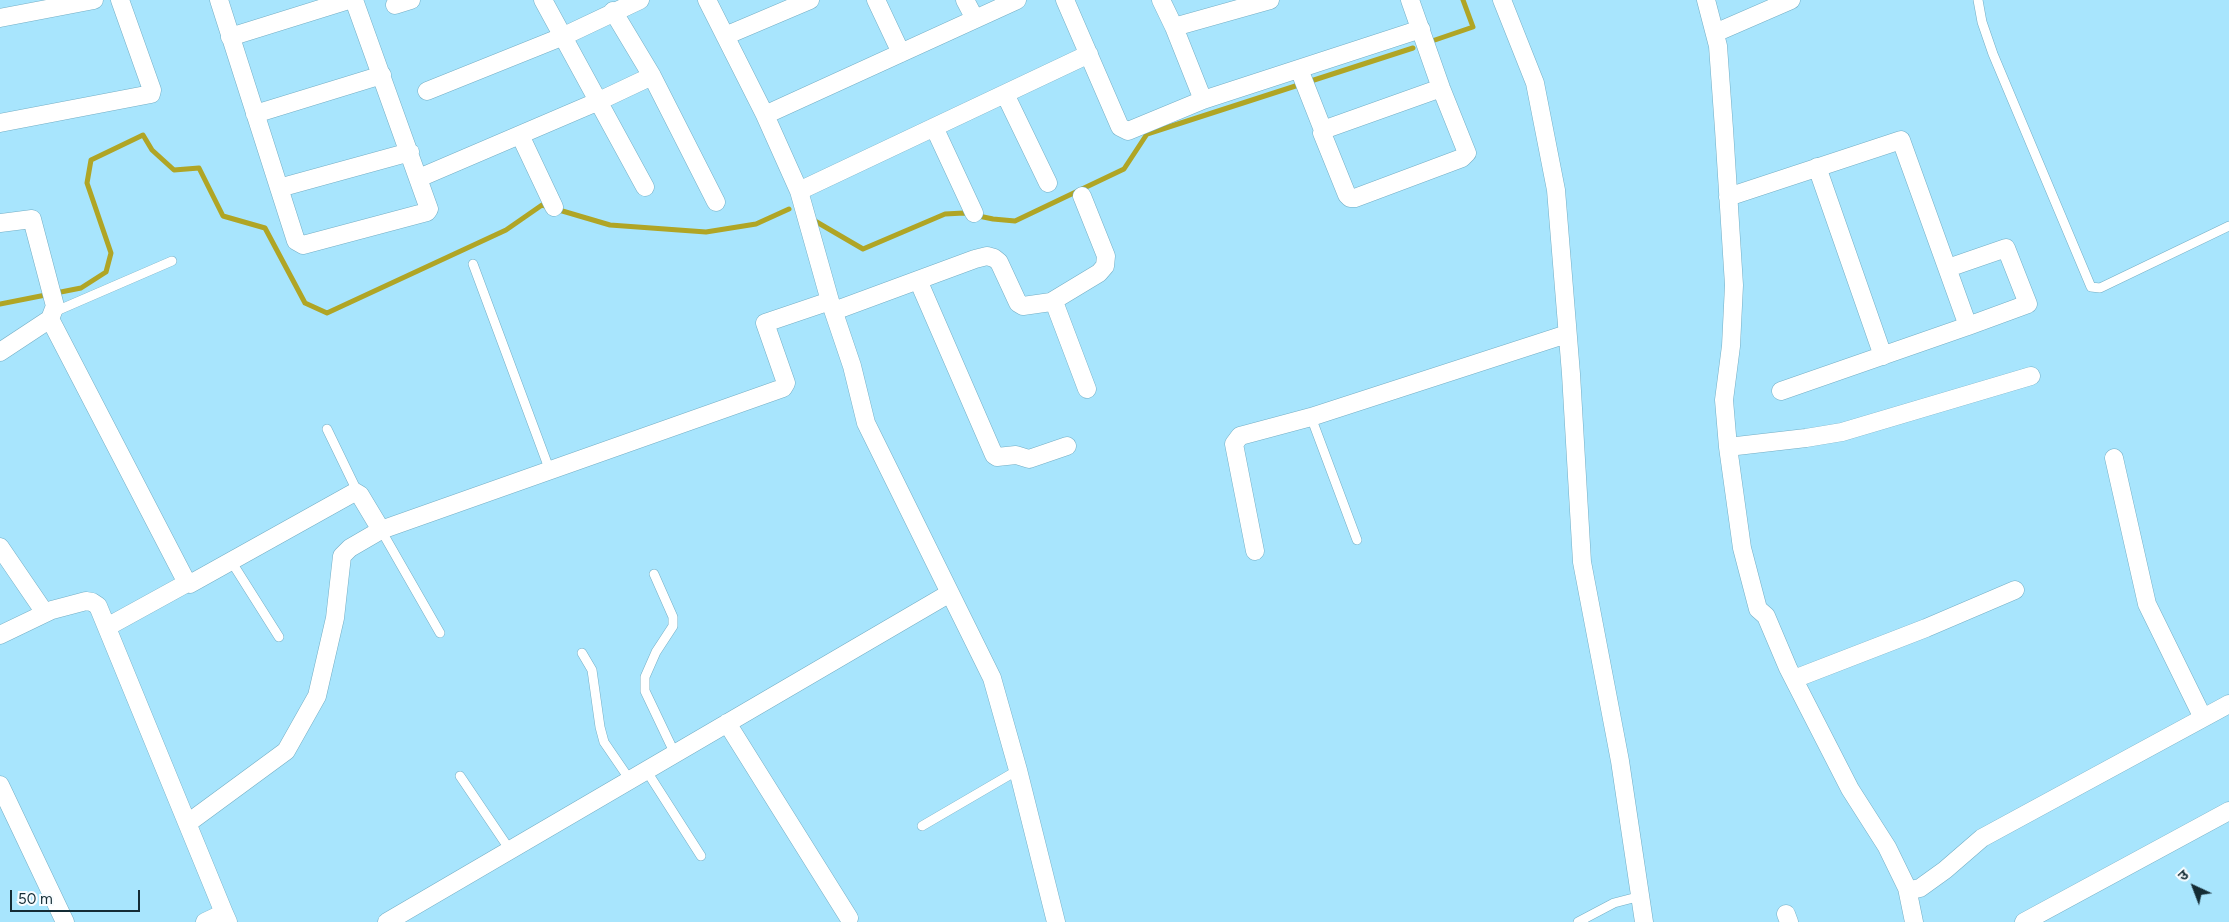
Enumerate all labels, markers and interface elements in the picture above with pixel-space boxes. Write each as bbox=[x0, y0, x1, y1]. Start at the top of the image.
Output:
north arrow bbox=[2169, 862, 2219, 912]
text: उ bbox=[2175, 867, 2192, 885]
scale bar bbox=[12, 880, 142, 912]
text: 50 m bbox=[18, 890, 53, 908]

